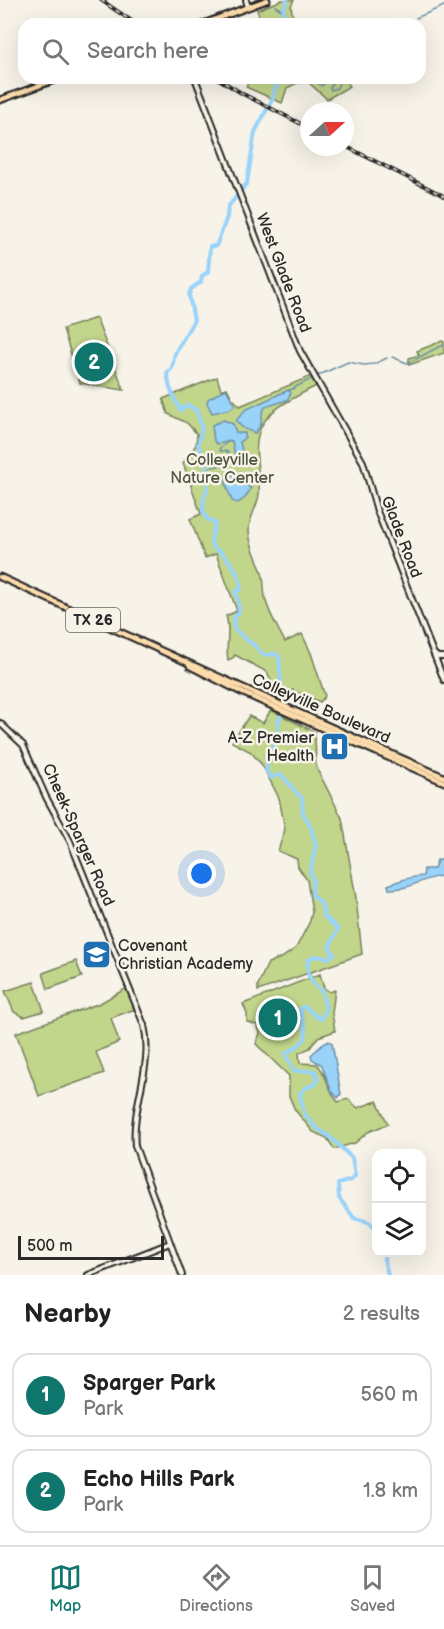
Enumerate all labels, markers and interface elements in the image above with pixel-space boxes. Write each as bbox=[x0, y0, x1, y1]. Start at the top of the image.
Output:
search box bbox=[18, 18, 426, 84]
icon: search bbox=[39, 35, 72, 68]
text: Search here bbox=[87, 38, 209, 65]
north arrow bbox=[300, 102, 354, 156]
street label: West Glade Road bbox=[251, 211, 315, 335]
pin: 2 bbox=[74, 340, 113, 385]
park label: Colleyville Nature Center bbox=[170, 451, 274, 488]
street label: Glade Road bbox=[377, 493, 425, 581]
road number: TX 26 bbox=[66, 608, 120, 632]
street label: Colleyville Boulevard bbox=[249, 670, 393, 748]
place label: A-Z Premier Health bbox=[228, 729, 314, 766]
hospital icon: A-Z Premier Health bbox=[319, 731, 351, 763]
street label: Cheek-Sparger Road bbox=[38, 761, 118, 909]
your location bbox=[187, 859, 216, 888]
place label: Covenant Christian Academy bbox=[118, 937, 254, 974]
school or university icon: Covenant Christian Academy bbox=[81, 939, 113, 971]
pin: 1 bbox=[258, 996, 298, 1040]
map controls bbox=[372, 1149, 426, 1257]
button: locate bbox=[372, 1149, 426, 1203]
button: layers bbox=[372, 1203, 426, 1257]
scale bar bbox=[18, 1233, 164, 1260]
text: 500 m bbox=[27, 1237, 73, 1256]
text: Nearby bbox=[24, 1299, 111, 1330]
text: 2 results bbox=[343, 1302, 420, 1326]
text: Sparger Park bbox=[83, 1370, 215, 1397]
text: 1 bbox=[41, 1383, 50, 1407]
text: 560 m bbox=[361, 1383, 418, 1407]
text: Park bbox=[83, 1397, 123, 1421]
text: Echo Hills Park bbox=[83, 1466, 235, 1493]
text: 2 bbox=[40, 1479, 51, 1503]
text: 1.8 km bbox=[363, 1479, 418, 1503]
text: Park bbox=[83, 1493, 123, 1517]
tab: Map bbox=[49, 1561, 82, 1616]
tab: Directions bbox=[179, 1561, 253, 1616]
tab: Saved bbox=[350, 1561, 395, 1616]

